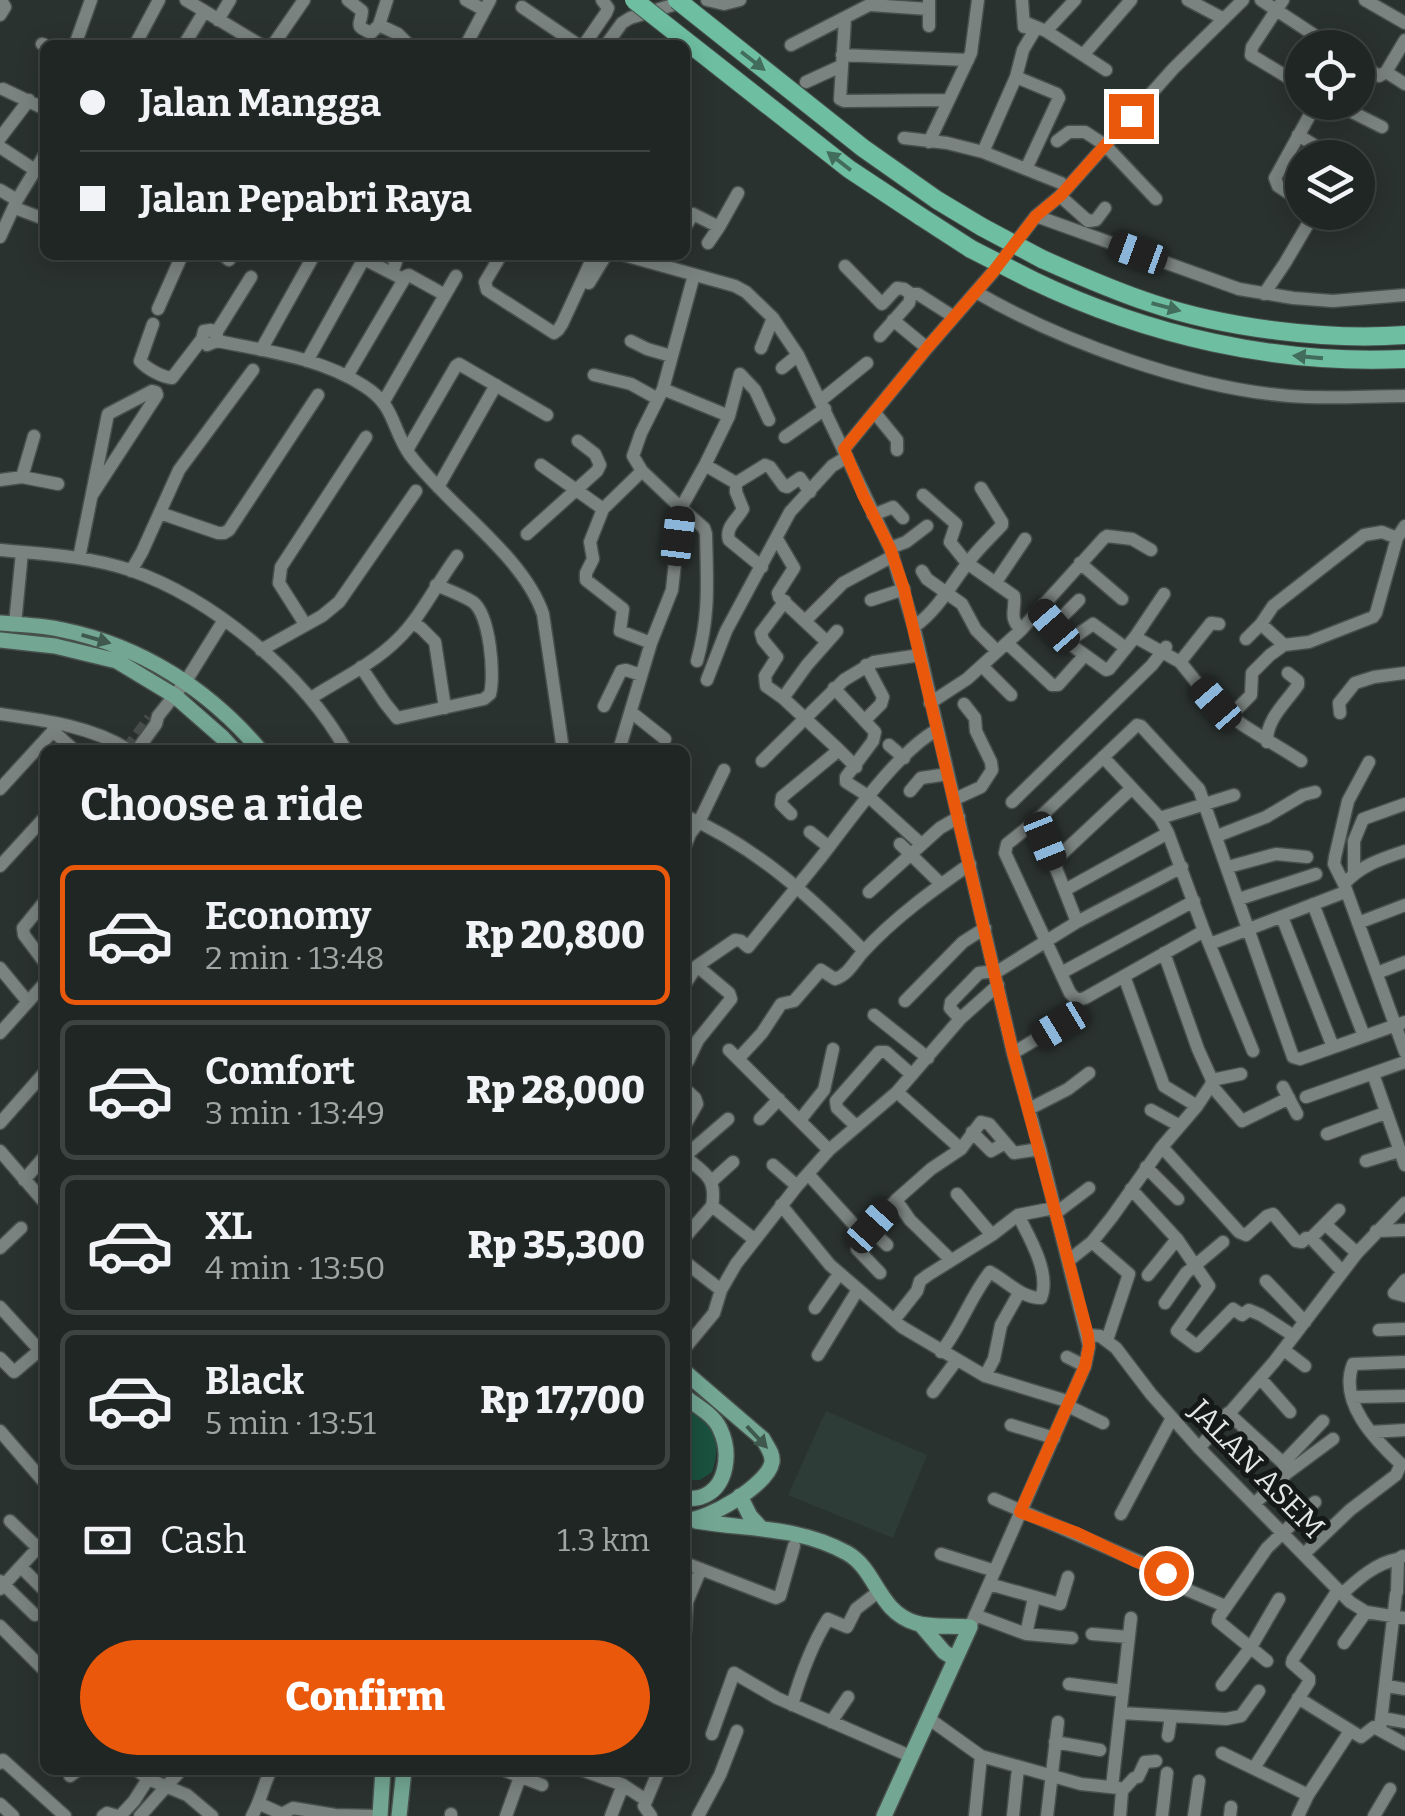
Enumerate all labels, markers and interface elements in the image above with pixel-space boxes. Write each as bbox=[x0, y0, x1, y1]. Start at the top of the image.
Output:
map controls bbox=[1285, 30, 1375, 230]
button: locate bbox=[1285, 30, 1375, 120]
one-way arrow bbox=[741, 50, 766, 71]
text: Jalan Mangga bbox=[140, 80, 381, 126]
route end bbox=[1109, 94, 1154, 139]
button: layers bbox=[1285, 140, 1375, 230]
one-way arrow bbox=[827, 151, 853, 172]
text: Jalan Pepabri Raya bbox=[140, 176, 472, 222]
car bbox=[1105, 229, 1171, 277]
one-way arrow bbox=[1151, 300, 1182, 316]
one-way arrow bbox=[1291, 348, 1323, 364]
car bbox=[659, 504, 697, 568]
car bbox=[1023, 594, 1085, 658]
one-way arrow bbox=[81, 632, 112, 647]
car bbox=[1185, 672, 1247, 736]
text: Choose a ride bbox=[80, 778, 363, 832]
car bbox=[1020, 808, 1070, 874]
icon: car bbox=[85, 890, 175, 980]
text: Economy bbox=[205, 893, 371, 939]
text: Rp 20,800 bbox=[465, 912, 645, 958]
text: 2 min · 13:48 bbox=[205, 939, 385, 977]
car bbox=[1027, 997, 1093, 1053]
icon: car bbox=[85, 1045, 175, 1135]
text: Comfort bbox=[205, 1048, 355, 1094]
text: Rp 28,000 bbox=[466, 1067, 645, 1113]
text: 3 min · 13:49 bbox=[205, 1094, 385, 1132]
car bbox=[841, 1194, 903, 1258]
icon: car bbox=[85, 1200, 175, 1290]
text: XL bbox=[205, 1203, 252, 1249]
text: Rp 35,300 bbox=[468, 1222, 645, 1268]
text: 4 min · 13:50 bbox=[205, 1249, 386, 1287]
icon: car bbox=[85, 1355, 175, 1445]
text: Black bbox=[205, 1358, 304, 1404]
text: Rp 17,700 bbox=[480, 1377, 645, 1423]
street label: JALAN ASEM bbox=[1181, 1392, 1332, 1546]
text: 5 min · 13:51 bbox=[205, 1404, 376, 1442]
one-way arrow bbox=[745, 1425, 768, 1449]
icon: cash bbox=[80, 1513, 135, 1568]
text: Cash bbox=[160, 1517, 246, 1563]
text: 1.3 km bbox=[557, 1521, 650, 1559]
route start bbox=[1144, 1551, 1189, 1596]
button: Confirm bbox=[80, 1640, 650, 1755]

